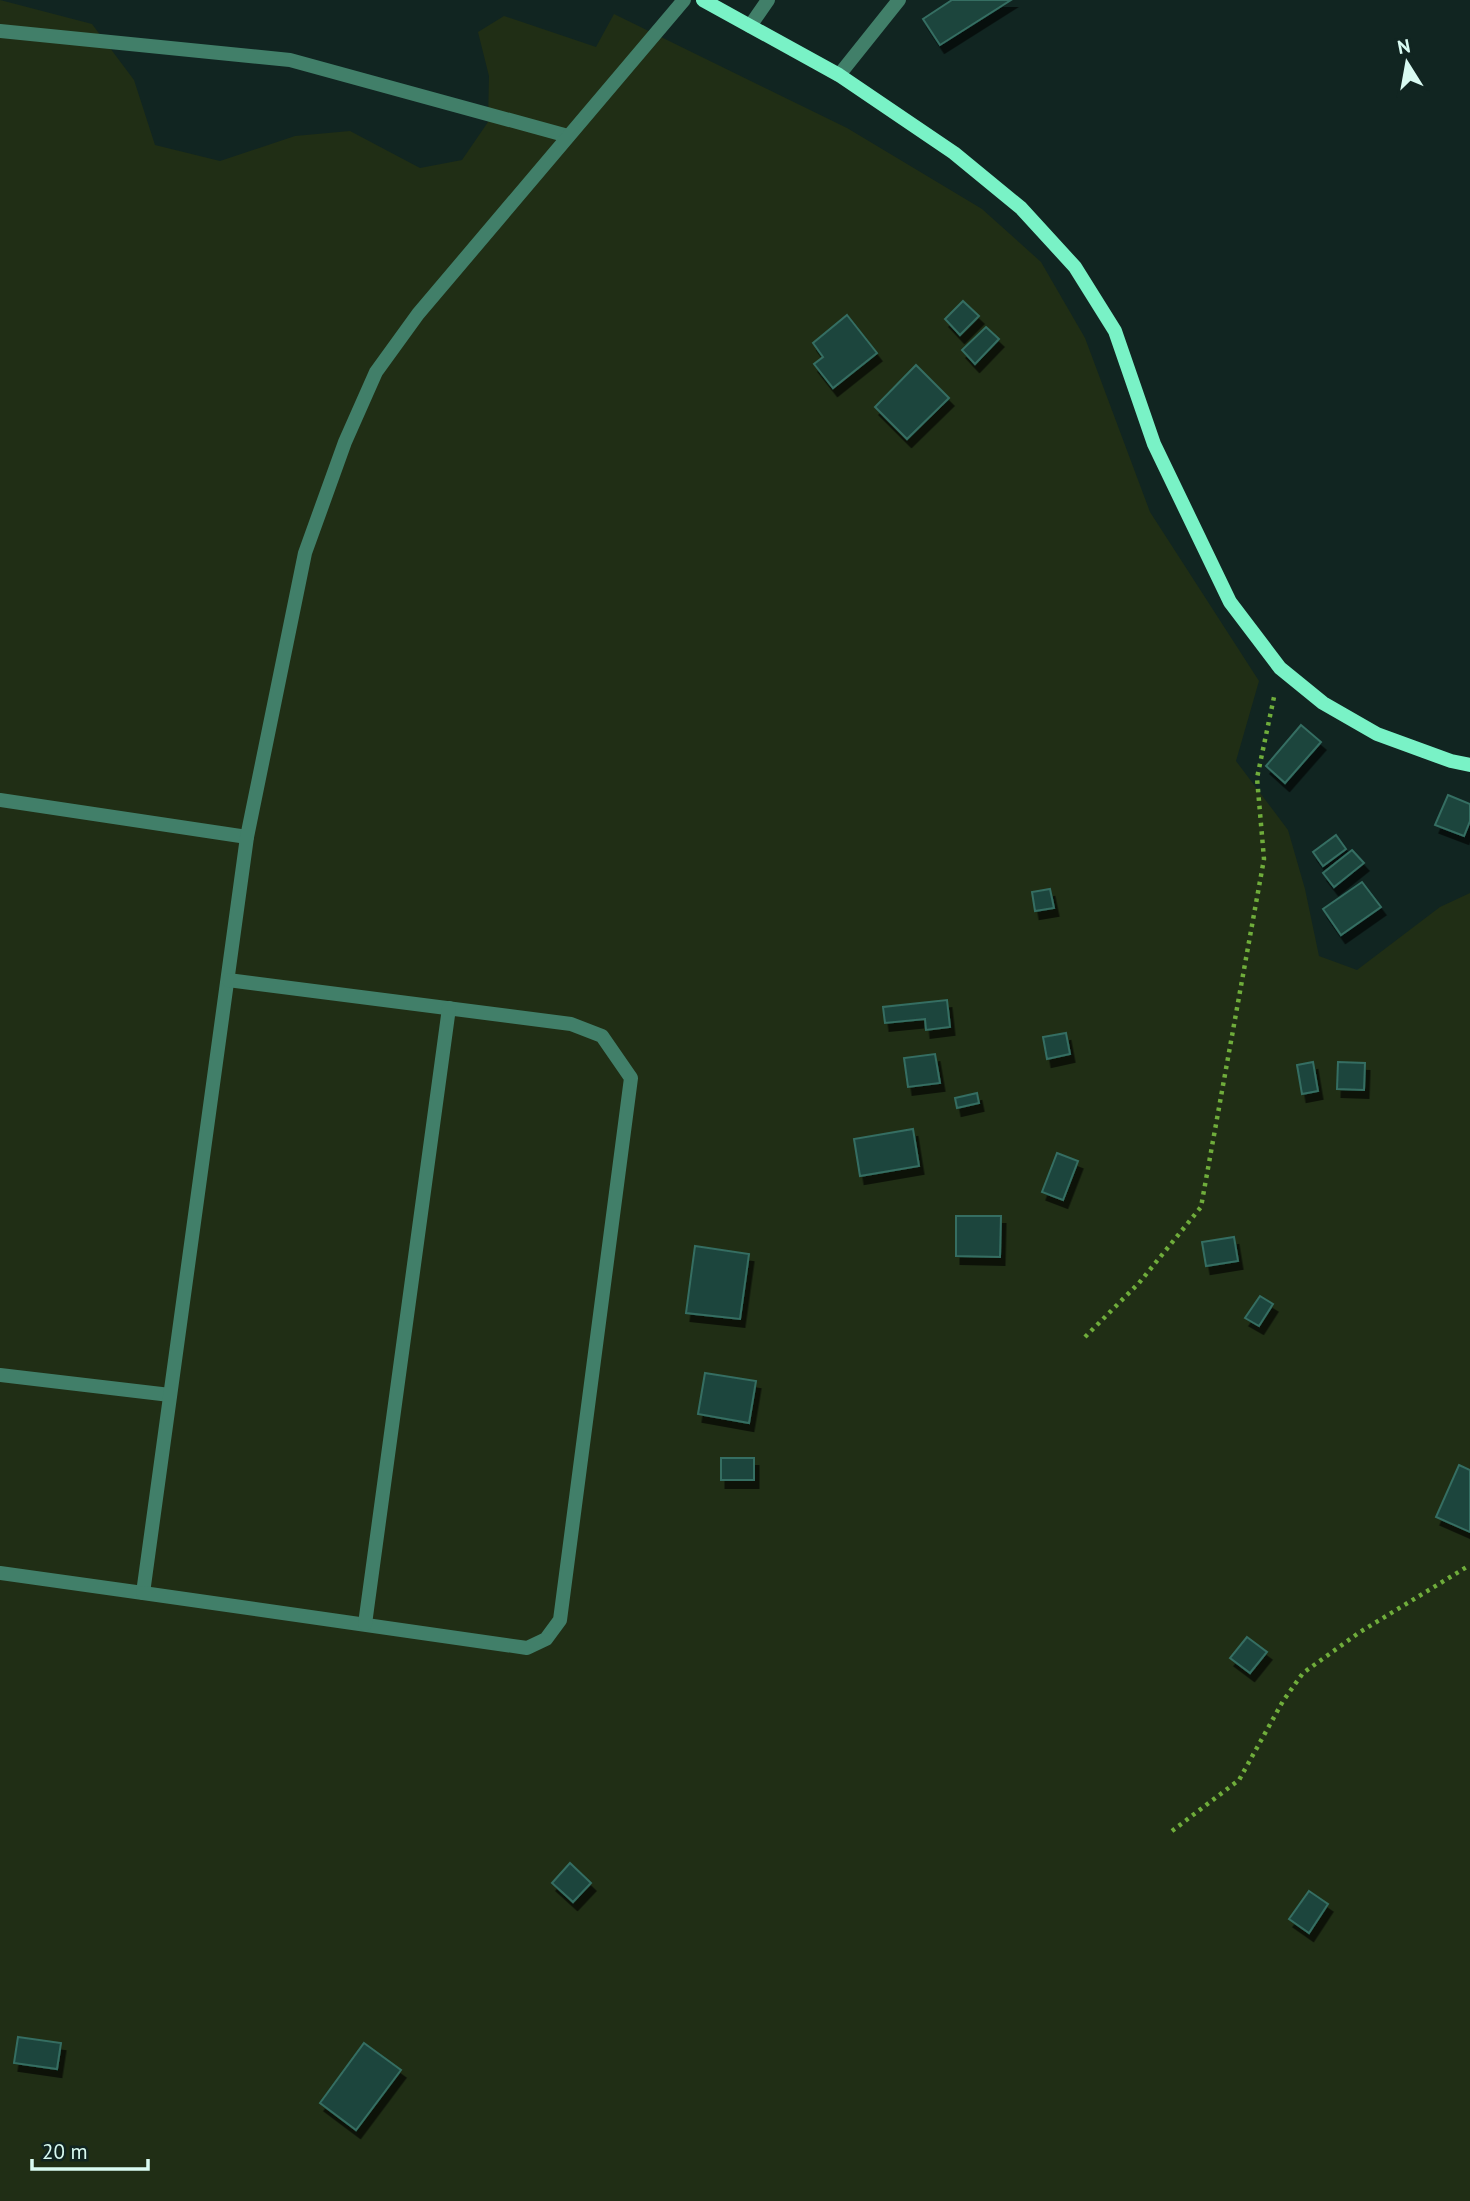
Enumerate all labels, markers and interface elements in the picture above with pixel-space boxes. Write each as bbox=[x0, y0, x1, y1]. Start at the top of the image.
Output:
north arrow bbox=[1372, 28, 1442, 98]
text: N bbox=[1395, 33, 1412, 59]
scale bar bbox=[32, 2128, 147, 2172]
text: 20 m bbox=[42, 2138, 88, 2165]

